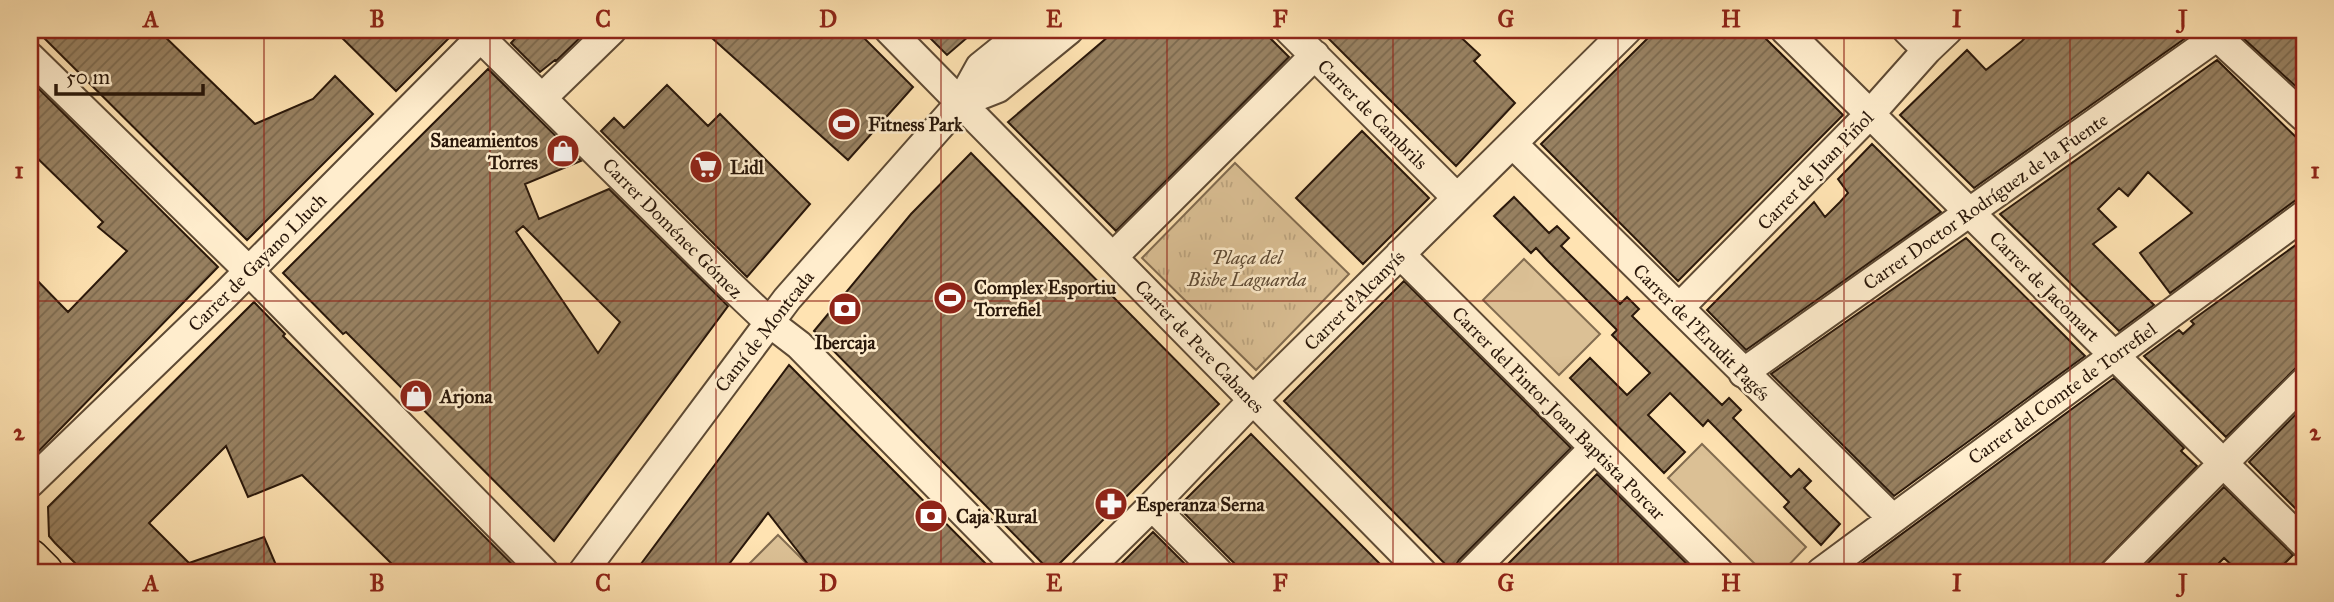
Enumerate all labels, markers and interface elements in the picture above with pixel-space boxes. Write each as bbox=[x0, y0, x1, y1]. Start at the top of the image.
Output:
text: A bbox=[141, 5, 159, 33]
text: B bbox=[369, 5, 385, 33]
text: C bbox=[595, 5, 611, 33]
text: D bbox=[819, 5, 837, 33]
text: E bbox=[1046, 5, 1063, 33]
text: F bbox=[1272, 5, 1288, 33]
text: G bbox=[1498, 5, 1515, 33]
text: H bbox=[1721, 5, 1741, 33]
text: I bbox=[1952, 5, 1962, 33]
text: J bbox=[2175, 5, 2188, 34]
scale bar bbox=[56, 52, 203, 96]
street label: Carrer de Cambrils bbox=[1313, 55, 1433, 174]
text: 50 m bbox=[66, 64, 111, 90]
sports icon: Fitness Park bbox=[825, 105, 863, 143]
street label: Carrer de Juan Piñol bbox=[1753, 105, 1879, 235]
street label: Carrer Doctor Rodríguez de la Fuente bbox=[1859, 108, 2113, 296]
place label: Fitness Park bbox=[868, 113, 964, 136]
place label: Saneamientos Torres bbox=[430, 129, 538, 174]
shop icon: Saneamientos Torres bbox=[544, 132, 582, 170]
supermarket icon: Lidl bbox=[687, 148, 725, 186]
street label: Carrer Doménec Gómez bbox=[598, 153, 748, 304]
text: 1 bbox=[14, 156, 24, 184]
place label: Lidl bbox=[730, 156, 765, 179]
text: 1 bbox=[2310, 156, 2320, 184]
street label: Carrer de Gayano Lluch bbox=[183, 188, 332, 336]
street label: Carrer de Jacomart bbox=[1984, 226, 2105, 347]
street label: Carrer d'Alcanyís bbox=[1299, 245, 1409, 355]
park label: Plaça del Bisbe Laguarda bbox=[1187, 246, 1306, 291]
street label: Carrer de l'Erudit Pagés bbox=[1628, 259, 1775, 406]
street label: Camí de Montcada bbox=[710, 265, 819, 396]
street label: Carrer de Pere Cabanes bbox=[1130, 275, 1269, 418]
place label: Complex Esportiu Torrefiel bbox=[973, 276, 1117, 321]
sports icon: Complex Esportiu Torrefiel bbox=[931, 279, 969, 317]
bank icon: Ibercaja bbox=[826, 290, 864, 328]
street label: Carrer del Pintor Joan Baptista Porcar bbox=[1446, 302, 1671, 526]
street label: Carrer del Comte de Torrefiel bbox=[1964, 317, 2161, 469]
place label: Ibercaja bbox=[814, 331, 876, 355]
shop icon: Arjona bbox=[397, 377, 435, 415]
place label: Arjona bbox=[438, 385, 494, 409]
text: 2 bbox=[13, 418, 25, 446]
text: 2 bbox=[2309, 418, 2321, 446]
pharmacy icon: Esperanza Serna bbox=[1092, 485, 1130, 523]
place label: Esperanza Serna bbox=[1136, 493, 1266, 517]
bank icon: Caja Rural bbox=[912, 497, 950, 535]
place label: Caja Rural bbox=[956, 505, 1038, 529]
text: A bbox=[141, 569, 159, 597]
text: B bbox=[369, 569, 385, 597]
text: C bbox=[595, 569, 611, 597]
text: D bbox=[819, 569, 837, 597]
text: E bbox=[1046, 569, 1063, 597]
text: F bbox=[1272, 569, 1288, 597]
text: G bbox=[1498, 569, 1515, 597]
text: H bbox=[1721, 569, 1741, 597]
text: I bbox=[1952, 569, 1962, 597]
text: J bbox=[2175, 569, 2188, 598]

